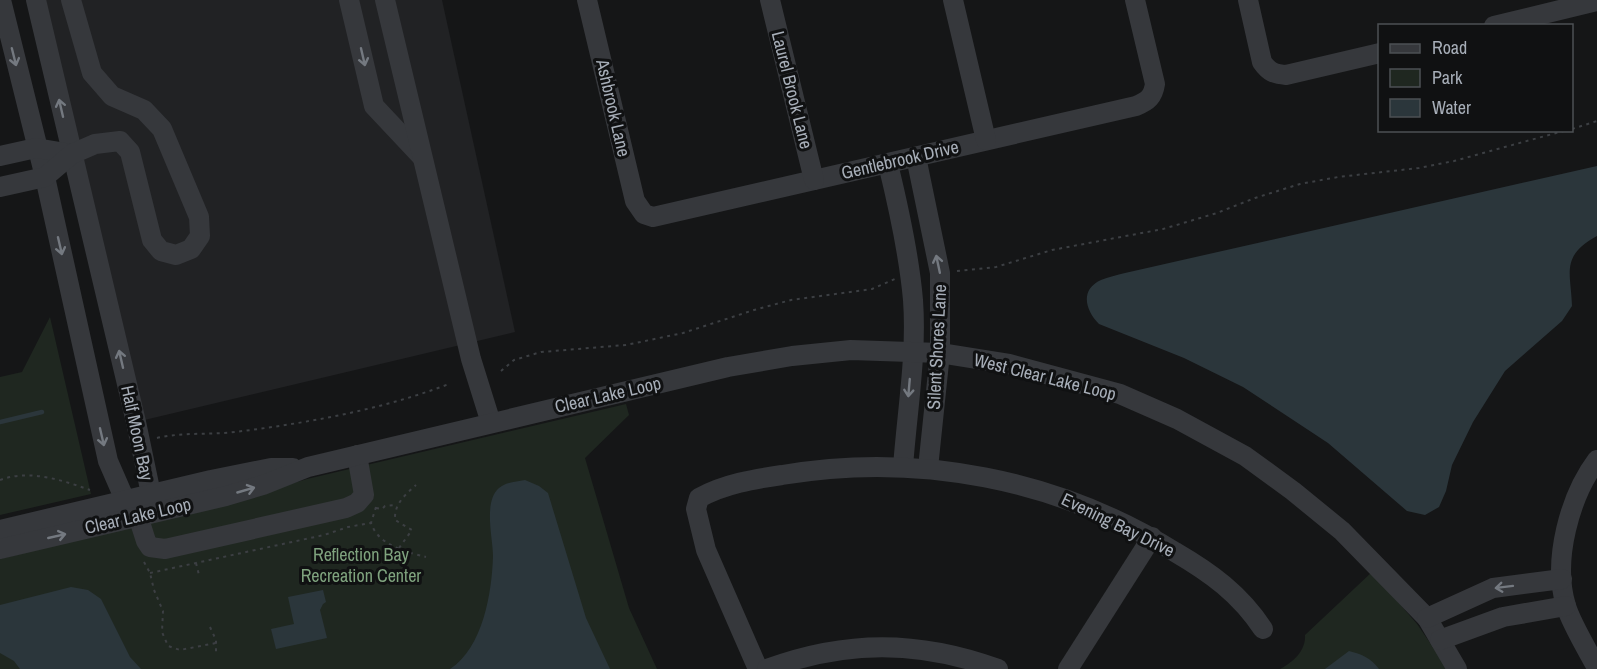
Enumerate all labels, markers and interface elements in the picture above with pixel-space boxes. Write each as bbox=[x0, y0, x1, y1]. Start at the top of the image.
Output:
legend bbox=[1378, 24, 1573, 132]
street label: Laurel Brook Lane bbox=[766, 28, 819, 151]
text: Road bbox=[1432, 35, 1467, 60]
one-way arrow bbox=[9, 47, 21, 66]
one-way arrow bbox=[357, 47, 369, 66]
street label: Ashbrook Lane bbox=[590, 56, 637, 159]
text: Park bbox=[1432, 65, 1463, 90]
text: Water bbox=[1432, 95, 1471, 120]
one-way arrow bbox=[55, 99, 67, 118]
street label: Gentlebrook Drive bbox=[839, 134, 961, 185]
one-way arrow bbox=[55, 236, 66, 256]
one-way arrow bbox=[932, 254, 943, 274]
street label: Silent Shores Lane bbox=[921, 284, 952, 410]
street label: West Clear Lake Loop bbox=[971, 347, 1119, 406]
one-way arrow bbox=[114, 350, 126, 369]
street label: Clear Lake Loop bbox=[552, 370, 663, 419]
one-way arrow bbox=[903, 377, 914, 397]
street label: Half Moon Bay bbox=[115, 383, 160, 483]
one-way arrow bbox=[97, 427, 109, 446]
one-way arrow bbox=[237, 484, 256, 495]
street label: Evening Bay Drive bbox=[1057, 486, 1179, 563]
street label: Clear Lake Loop bbox=[82, 491, 193, 540]
one-way arrow bbox=[47, 529, 66, 541]
park label: Reflection Bay Recreation Center bbox=[301, 542, 421, 588]
one-way arrow bbox=[1495, 581, 1515, 592]

